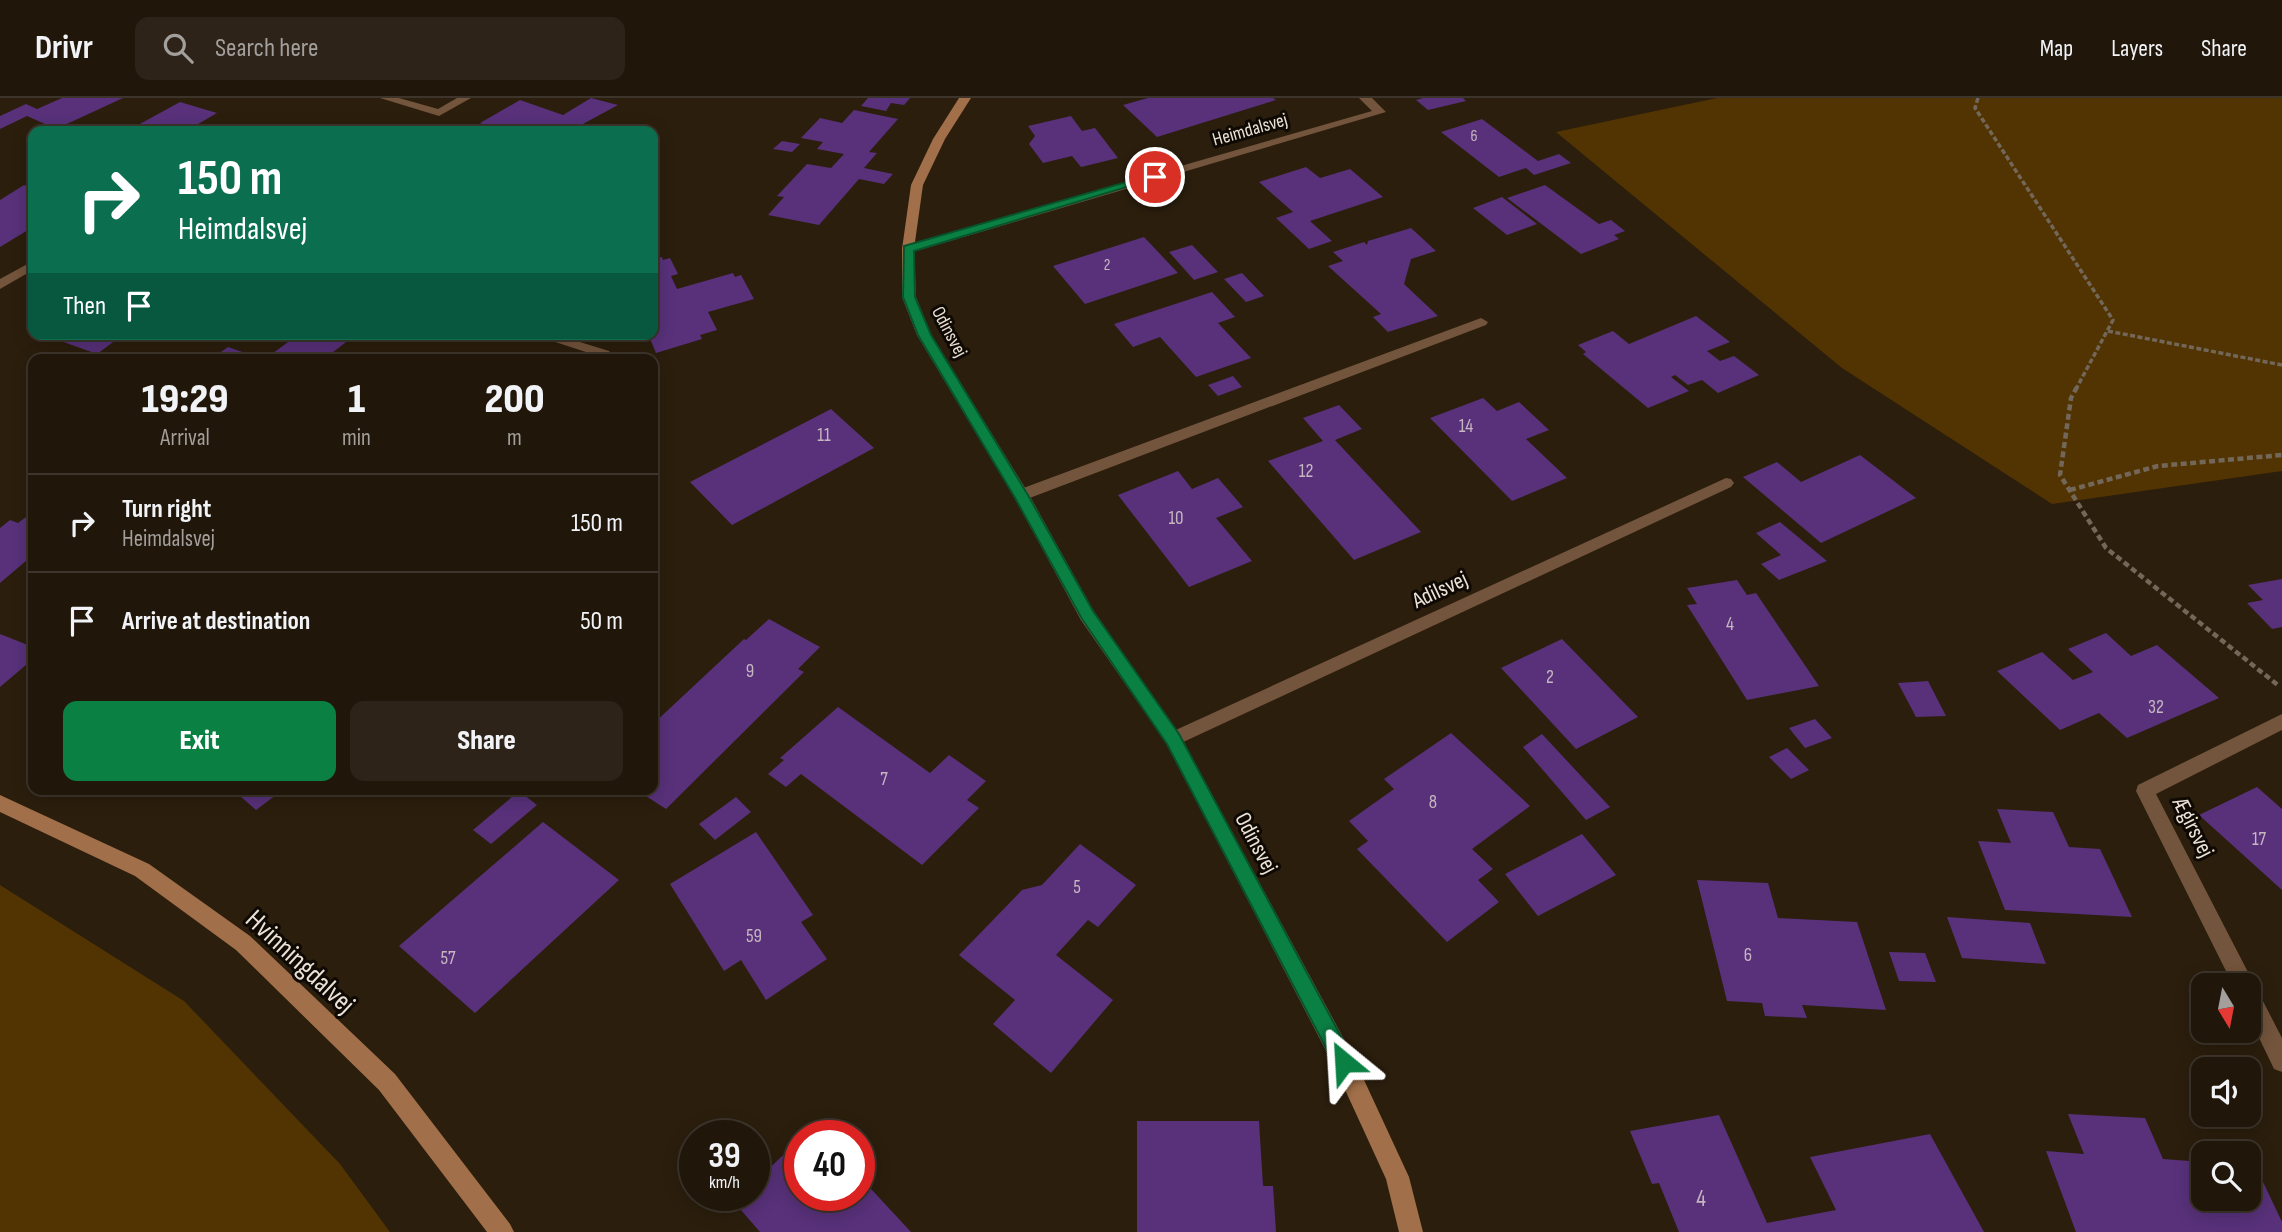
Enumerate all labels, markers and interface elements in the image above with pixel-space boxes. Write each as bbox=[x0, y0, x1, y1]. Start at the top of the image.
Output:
search box bbox=[135, 17, 625, 80]
text: Drivr bbox=[35, 28, 93, 68]
icon: search bbox=[159, 29, 197, 67]
text: Search here bbox=[215, 33, 318, 64]
text: Map bbox=[2040, 34, 2073, 63]
text: Layers bbox=[2111, 34, 2163, 63]
text: Share bbox=[2201, 34, 2247, 63]
street label: Heimdalsvej bbox=[1210, 108, 1290, 152]
house number: 6 bbox=[1470, 127, 1478, 146]
pin bbox=[1125, 147, 1185, 207]
text: 150 m bbox=[178, 150, 282, 209]
icon: right bbox=[63, 154, 154, 245]
icon: arrive bbox=[1136, 158, 1174, 196]
text: Heimdalsvej bbox=[178, 210, 307, 249]
house number: 2 bbox=[1104, 256, 1110, 275]
icon: arrive bbox=[120, 287, 158, 325]
text: Then bbox=[63, 291, 106, 322]
street label: Odinsvej bbox=[926, 303, 972, 361]
text: 19:29 bbox=[141, 374, 229, 425]
text: 1 bbox=[348, 374, 365, 425]
text: 200 bbox=[484, 374, 544, 425]
house number: 14 bbox=[1459, 415, 1473, 438]
text: Arrival bbox=[160, 424, 210, 452]
text: min bbox=[342, 424, 371, 452]
text: m bbox=[507, 424, 522, 452]
house number: 11 bbox=[817, 424, 831, 447]
house number: 12 bbox=[1299, 460, 1313, 483]
text: Turn right bbox=[122, 494, 211, 525]
icon: right bbox=[63, 504, 101, 542]
house number: 10 bbox=[1168, 507, 1184, 530]
text: 150 m bbox=[571, 508, 623, 539]
text: Heimdalsvej bbox=[122, 525, 215, 553]
street label: Adilsvej bbox=[1407, 565, 1472, 615]
icon: arrive bbox=[63, 602, 101, 640]
text: Arrive at destination bbox=[122, 606, 310, 637]
text: 50 m bbox=[580, 606, 623, 637]
house number: 4 bbox=[1726, 613, 1734, 636]
house number: 9 bbox=[746, 660, 754, 683]
house number: 2 bbox=[1546, 666, 1554, 689]
house number: 32 bbox=[2148, 696, 2164, 719]
button: Exit bbox=[63, 701, 336, 781]
button: Share bbox=[350, 701, 623, 781]
house number: 7 bbox=[880, 768, 888, 791]
house number: 8 bbox=[1429, 791, 1437, 814]
street label: Ægirsvej bbox=[2165, 791, 2220, 862]
street label: Odinsvej bbox=[1228, 808, 1284, 878]
house number: 17 bbox=[2252, 828, 2267, 851]
house number: 5 bbox=[1073, 876, 1081, 899]
street label: Hvinningdalvej bbox=[239, 903, 361, 1021]
house number: 59 bbox=[746, 925, 762, 948]
house number: 6 bbox=[1744, 944, 1752, 967]
house number: 57 bbox=[440, 947, 456, 970]
north arrow bbox=[2191, 973, 2261, 1043]
map controls bbox=[2191, 973, 2261, 1211]
position arrow bbox=[1307, 1025, 1381, 1099]
button: sound bbox=[2191, 1057, 2261, 1127]
speed limit sign: 40 bbox=[784, 1120, 875, 1211]
text: 39 bbox=[708, 1135, 741, 1178]
button: search bbox=[2191, 1141, 2261, 1211]
text: km/h bbox=[709, 1172, 740, 1193]
house number: 4 bbox=[1696, 1185, 1706, 1213]

